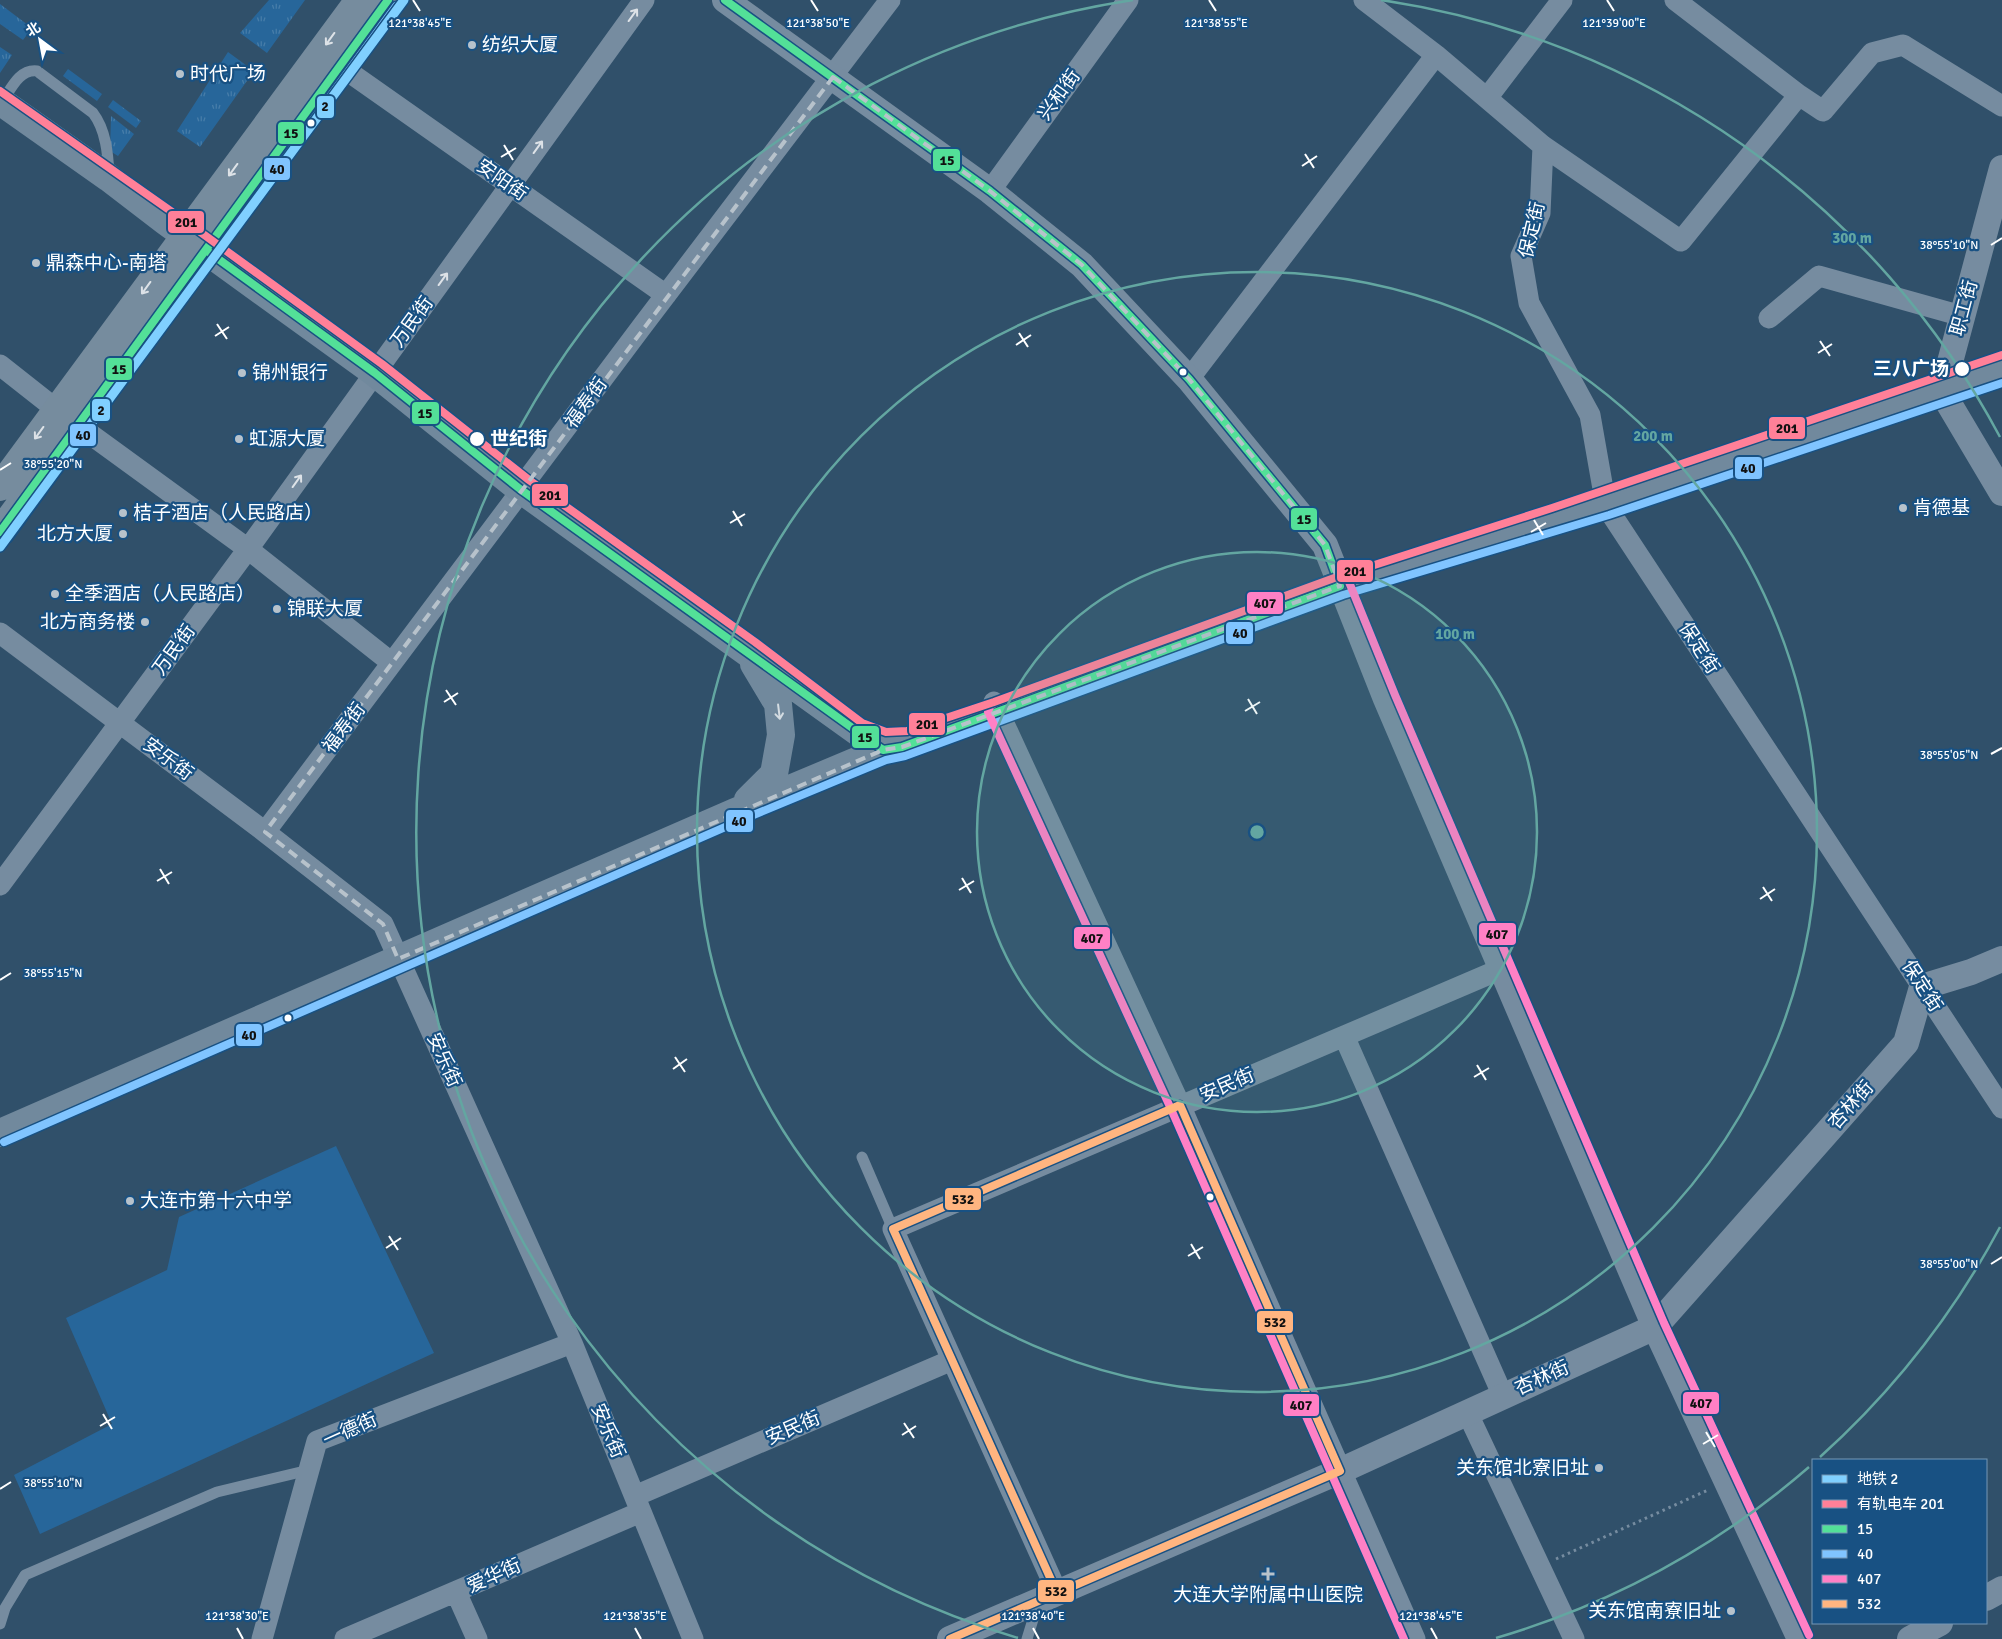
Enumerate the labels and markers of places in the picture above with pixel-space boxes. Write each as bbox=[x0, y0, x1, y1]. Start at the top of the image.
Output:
place label: 纺织大厦 bbox=[482, 33, 558, 57]
marker: 纺织大厦 bbox=[466, 39, 478, 51]
place label: 时代广场 bbox=[190, 62, 266, 86]
marker: 时代广场 bbox=[174, 68, 186, 80]
unlabelled marker bbox=[306, 118, 316, 128]
place label: 鼎森中心-南塔 bbox=[46, 251, 167, 275]
marker: 鼎森中心-南塔 bbox=[30, 257, 42, 269]
place label: 三八广场 bbox=[1873, 357, 1949, 381]
marker: 三八广场 bbox=[1953, 360, 1971, 378]
place label: 锦州银行 bbox=[252, 361, 328, 385]
marker: 锦州银行 bbox=[236, 367, 248, 379]
unlabelled marker bbox=[1178, 367, 1188, 377]
place label: 虹源大厦 bbox=[249, 427, 325, 451]
place label: 世纪街 bbox=[490, 427, 547, 451]
marker: 世纪街 bbox=[468, 430, 486, 448]
marker: 虹源大厦 bbox=[233, 433, 245, 445]
place label: 肯德基 bbox=[1913, 496, 1970, 520]
place label: 桔子酒店（人民路店） bbox=[133, 501, 323, 525]
marker: 肯德基 bbox=[1897, 502, 1909, 514]
marker: 桔子酒店（人民路店） bbox=[117, 507, 129, 519]
place label: 北方大厦 bbox=[37, 522, 113, 546]
marker: 北方大厦 bbox=[117, 528, 129, 540]
place label: 全季酒店（人民路店） bbox=[65, 582, 255, 606]
marker: 全季酒店（人民路店） bbox=[49, 588, 61, 600]
place label: 锦联大厦 bbox=[287, 597, 363, 621]
marker: 锦联大厦 bbox=[271, 603, 283, 615]
place label: 北方商务楼 bbox=[40, 610, 135, 634]
marker: 北方商务楼 bbox=[139, 616, 151, 628]
centre of rings bbox=[1248, 823, 1266, 841]
unlabelled marker bbox=[283, 1013, 293, 1023]
place label: 大连市第十六中学 bbox=[140, 1189, 292, 1213]
unlabelled marker bbox=[1205, 1192, 1215, 1202]
marker: 大连市第十六中学 bbox=[124, 1195, 136, 1207]
place label: 关东馆北寮旧址 bbox=[1456, 1456, 1589, 1480]
marker: 关东馆北寮旧址 bbox=[1593, 1462, 1605, 1474]
marker: 大连大学附属中山医院 bbox=[1261, 1567, 1275, 1581]
place label: 大连大学附属中山医院 bbox=[1173, 1583, 1363, 1607]
place label: 关东馆南寮旧址 bbox=[1588, 1599, 1721, 1623]
marker: 关东馆南寮旧址 bbox=[1725, 1605, 1737, 1617]

